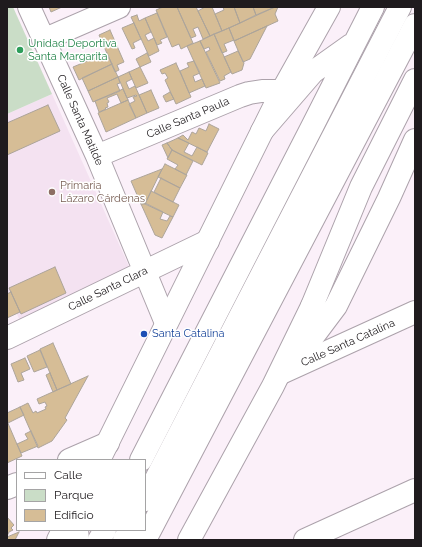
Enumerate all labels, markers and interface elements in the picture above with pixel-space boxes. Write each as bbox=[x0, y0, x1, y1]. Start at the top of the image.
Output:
place label: Unidad Deportiva Santa Margarita bbox=[28, 37, 117, 63]
marker: Unidad Deportiva Santa Margarita bbox=[15, 45, 25, 55]
street label: Calle Santa Matilde bbox=[54, 72, 106, 168]
street label: Calle Santa Paula bbox=[145, 95, 231, 141]
place label: Primaria Lázaro Cárdenas bbox=[60, 179, 145, 205]
marker: Primaria Lázaro Cárdenas bbox=[47, 187, 57, 197]
street label: Calle Santa Clara bbox=[66, 264, 150, 314]
street label: Calle Santa Catalina bbox=[299, 316, 397, 370]
place label: Santa Catalina bbox=[152, 327, 224, 341]
marker: Santa Catalina bbox=[139, 329, 149, 339]
legend bbox=[16, 459, 146, 531]
text: Calle bbox=[54, 468, 82, 482]
text: Parque bbox=[54, 488, 94, 502]
text: Edificio bbox=[54, 508, 94, 522]

